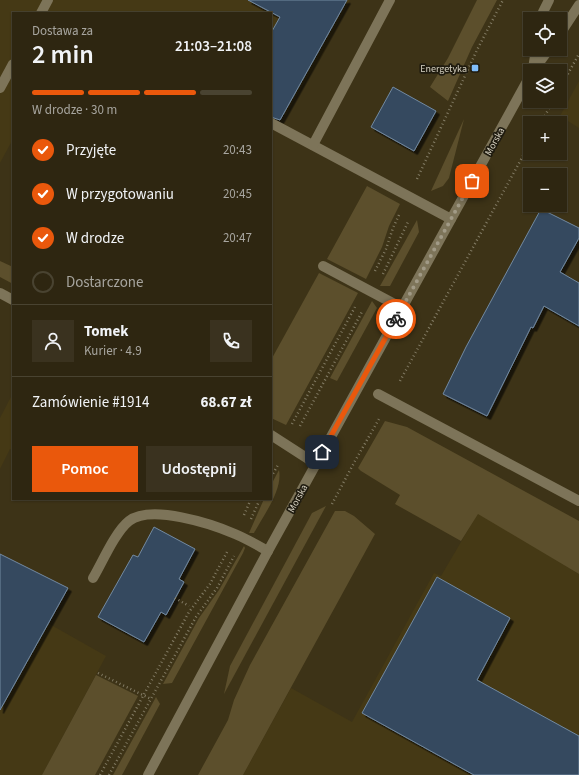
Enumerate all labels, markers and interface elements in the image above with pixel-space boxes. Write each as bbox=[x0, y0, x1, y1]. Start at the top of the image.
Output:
map controls bbox=[523, 12, 567, 212]
button: locate bbox=[523, 12, 567, 56]
text: Dostawa za bbox=[32, 22, 93, 40]
text: 2 min bbox=[32, 36, 94, 73]
text: 21:03–21:08 bbox=[175, 36, 252, 57]
place label: Energetyka bbox=[420, 62, 467, 76]
marker: Energetyka bbox=[470, 63, 480, 73]
button: layers bbox=[523, 64, 567, 108]
text: W drodze · 30 m bbox=[32, 101, 117, 119]
button: + bbox=[523, 116, 567, 160]
street label: Morska bbox=[481, 125, 508, 158]
icon: check bbox=[32, 139, 54, 161]
text: Przyjęte bbox=[66, 140, 116, 161]
text: 20:43 bbox=[223, 141, 252, 159]
pin bbox=[455, 164, 489, 198]
button: − bbox=[523, 168, 567, 212]
icon: bag bbox=[461, 170, 483, 192]
icon: check bbox=[32, 183, 54, 205]
text: W przygotowaniu bbox=[66, 184, 174, 205]
text: 20:45 bbox=[223, 185, 252, 203]
icon: check bbox=[32, 227, 54, 249]
text: W drodze bbox=[66, 228, 124, 249]
text: 20:47 bbox=[223, 229, 252, 247]
text: Dostarczone bbox=[66, 272, 144, 293]
courier bbox=[376, 299, 416, 339]
icon: bike bbox=[385, 308, 407, 330]
button: person bbox=[32, 320, 74, 362]
button: phone bbox=[210, 320, 252, 362]
text: Tomek bbox=[84, 321, 128, 342]
text: Kurier · 4.9 bbox=[84, 342, 142, 360]
text: Zamówienie #1914 bbox=[32, 392, 149, 413]
text: 68.67 zł bbox=[201, 392, 252, 413]
pin bbox=[305, 435, 339, 469]
icon: home bbox=[311, 441, 333, 463]
button: Pomoc bbox=[32, 446, 138, 492]
button: Udostępnij bbox=[146, 446, 252, 492]
street label: Morska bbox=[284, 482, 311, 515]

